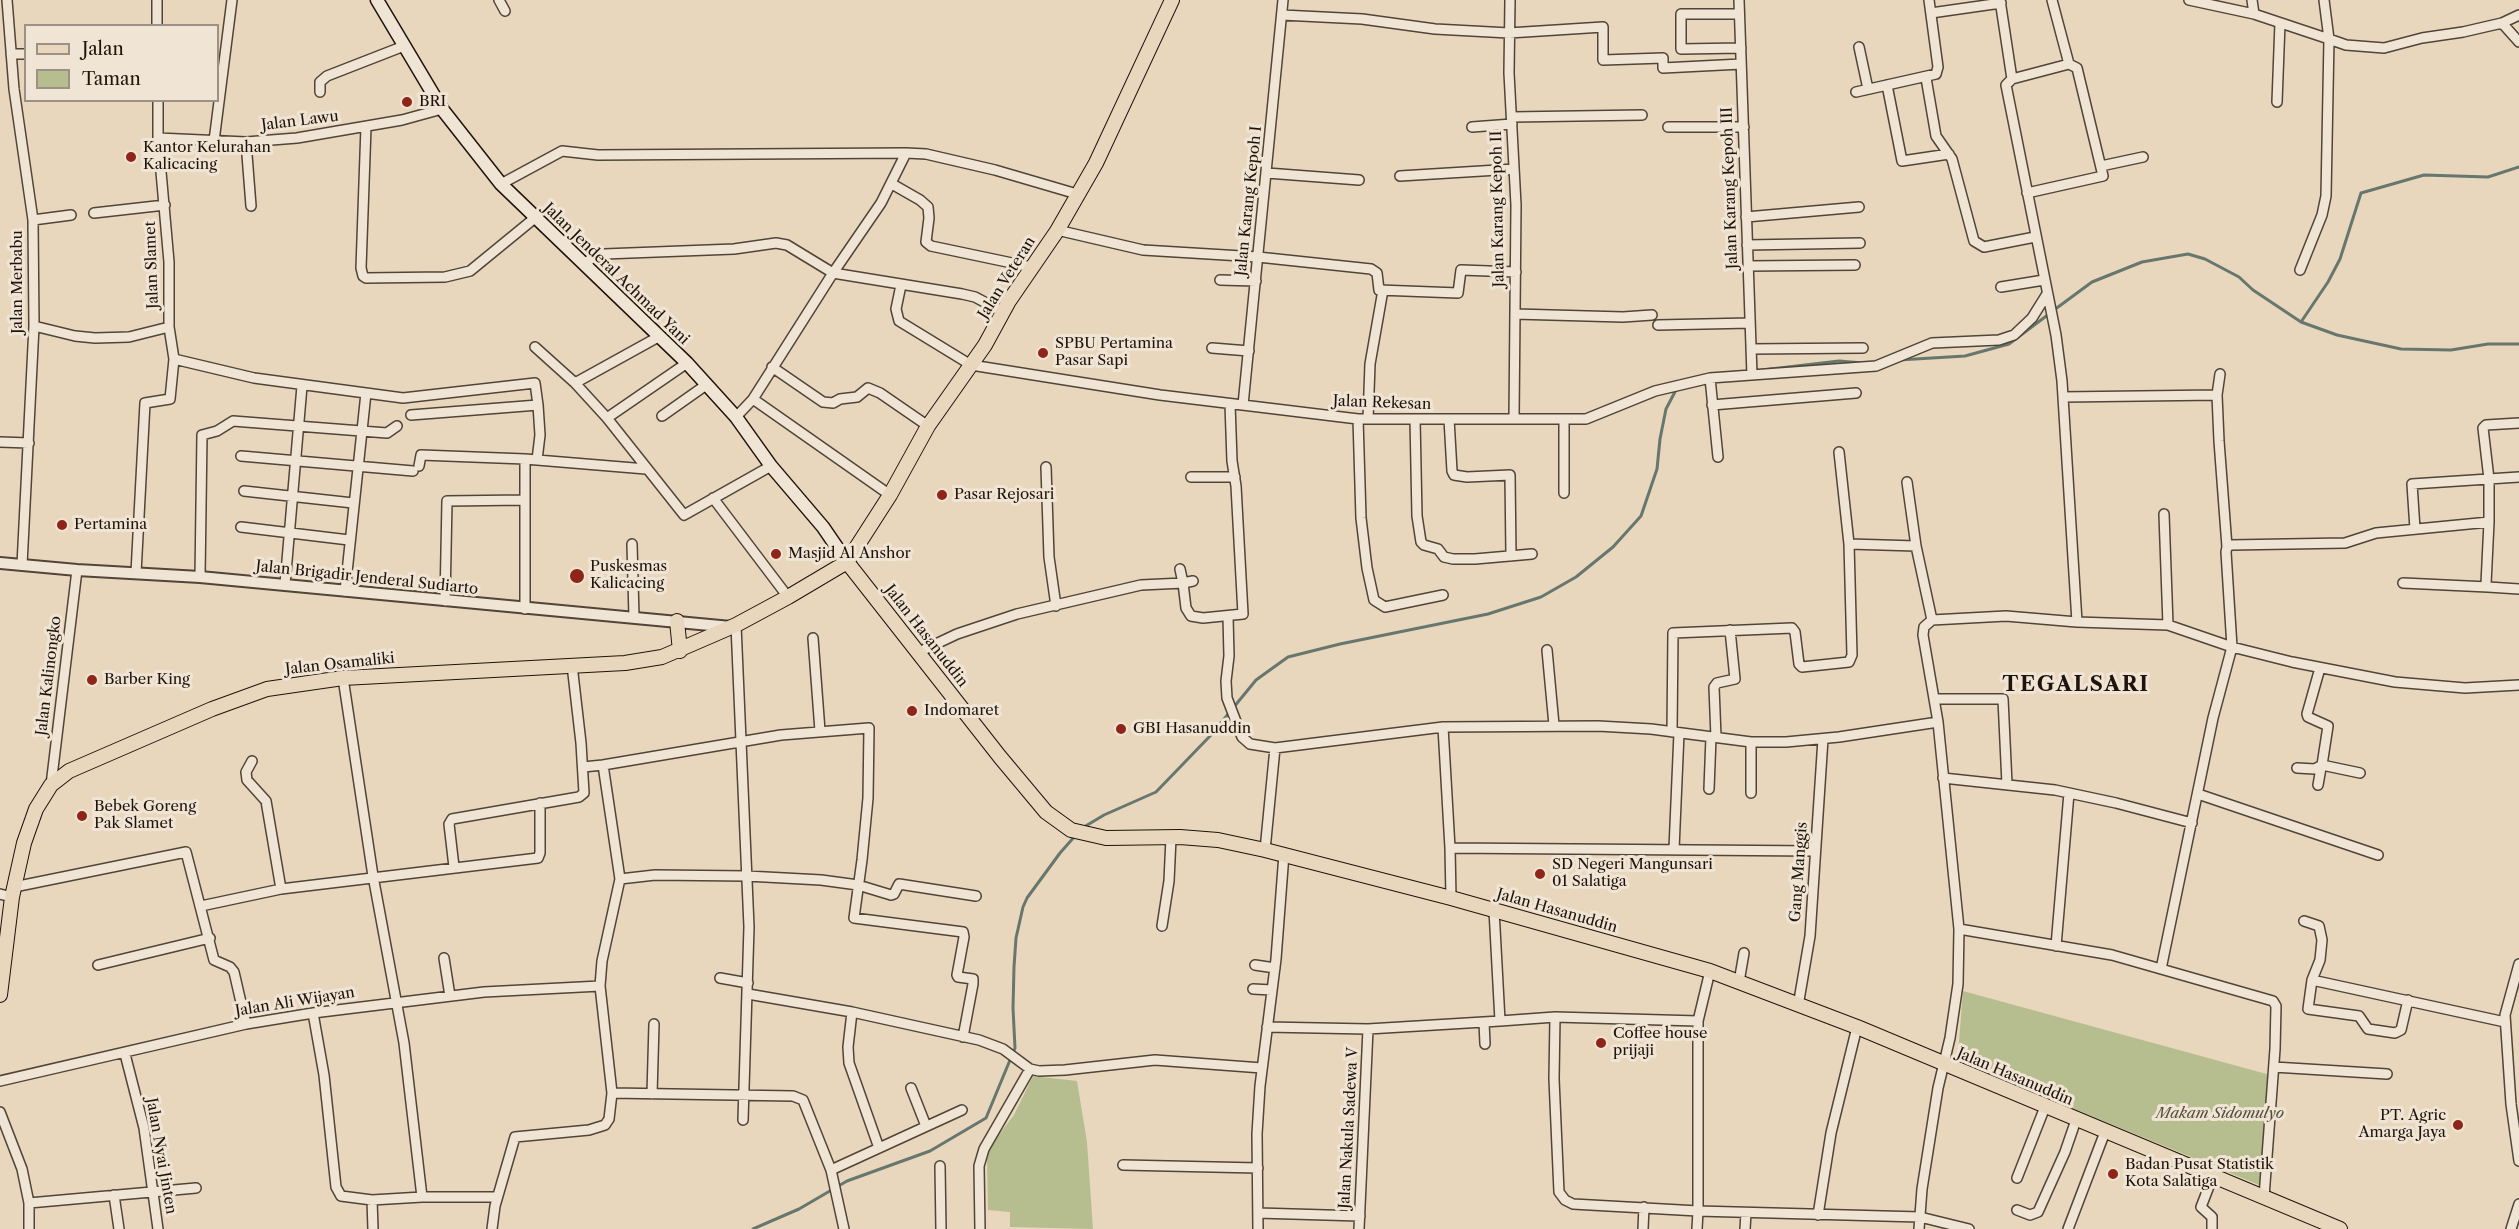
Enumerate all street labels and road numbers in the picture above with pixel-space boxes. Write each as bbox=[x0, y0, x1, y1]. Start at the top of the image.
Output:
street label: Jalan Lawu bbox=[260, 107, 340, 135]
street label: Jalan Karang Kepoh III bbox=[1718, 107, 1742, 269]
street label: Jalan Karang Kepoh I bbox=[1232, 125, 1266, 277]
street label: Jalan Karang Kepoh II bbox=[1488, 131, 1508, 287]
street label: Jalan Jenderal Achmad Yani bbox=[539, 199, 693, 349]
street label: Jalan Slamet bbox=[141, 221, 163, 309]
street label: Jalan Merbabu bbox=[9, 230, 27, 334]
street label: Jalan Veteran bbox=[974, 233, 1040, 323]
street label: Jalan Rekesan bbox=[1333, 392, 1431, 414]
street label: Jalan Brigadir Jenderal Sudiarto bbox=[255, 557, 479, 599]
street label: Jalan Hasanuddin bbox=[881, 581, 971, 691]
street label: Jalan Kalinongko bbox=[33, 615, 65, 737]
street label: Jalan Osamaliki bbox=[284, 649, 396, 679]
street label: Gang Manggis bbox=[1787, 821, 1811, 923]
street label: Jalan Hasanuddin bbox=[1495, 885, 1619, 937]
street label: Jalan Ali Wijayan bbox=[234, 984, 356, 1020]
street label: Jalan Hasanuddin bbox=[1954, 1044, 2076, 1110]
street label: Jalan Nakula Sadewa V bbox=[1336, 1047, 1362, 1209]
street label: Jalan Nyai Jinten bbox=[142, 1097, 180, 1215]

